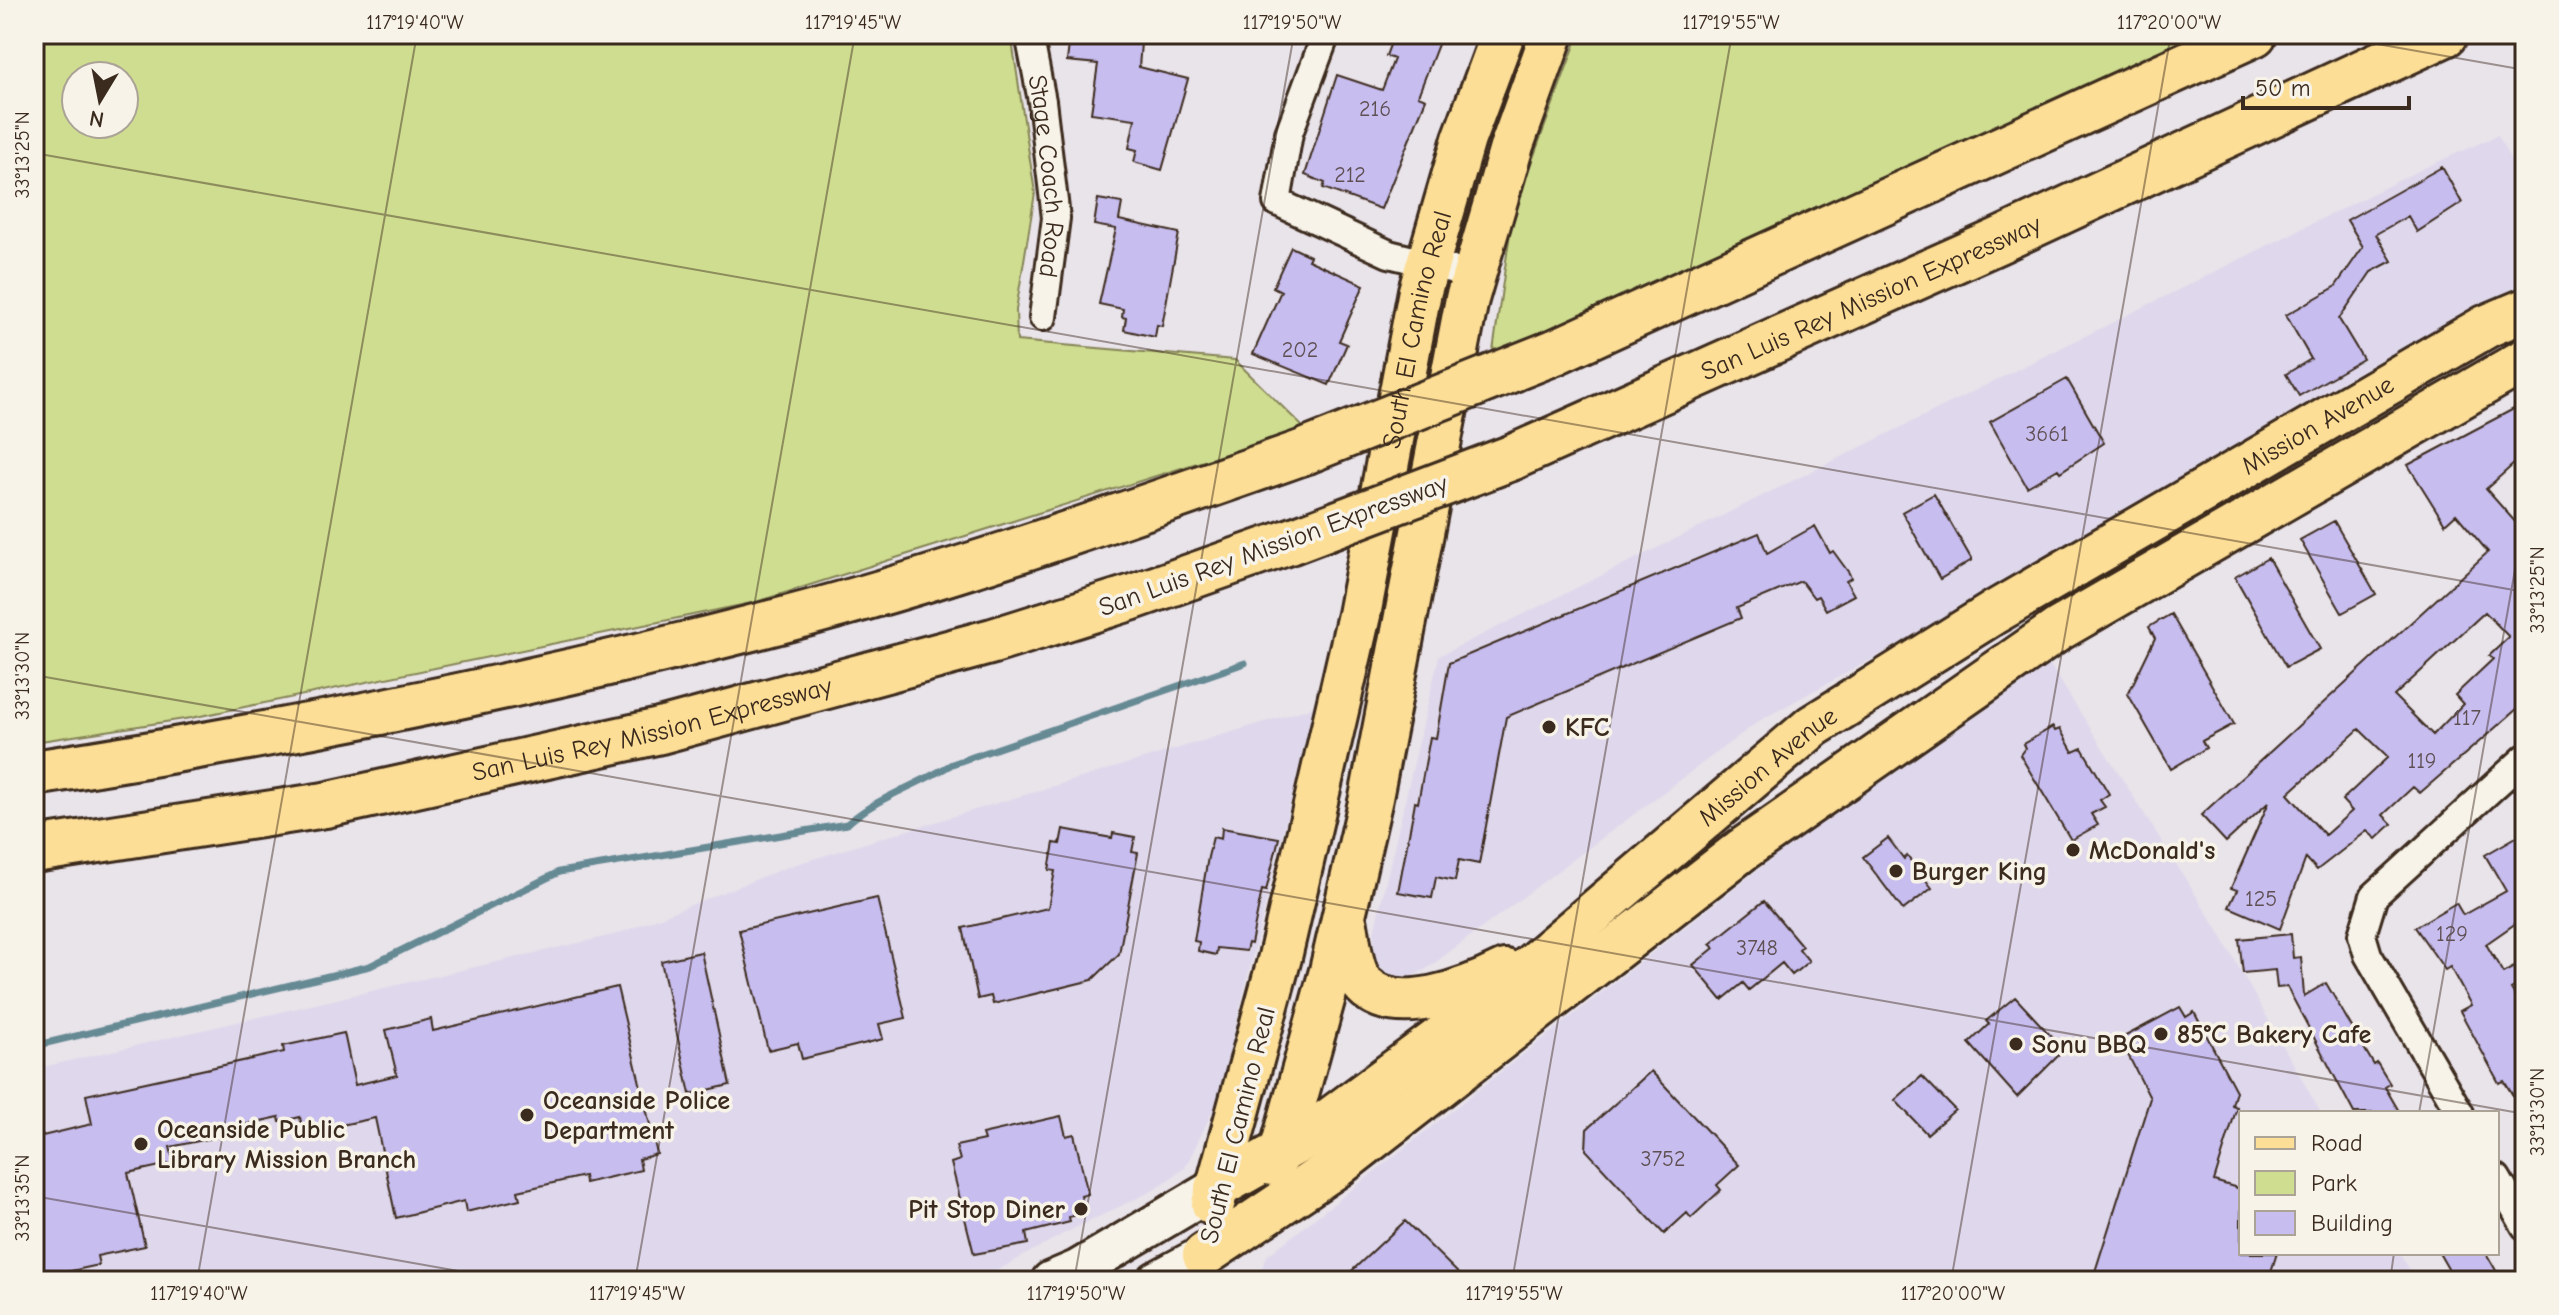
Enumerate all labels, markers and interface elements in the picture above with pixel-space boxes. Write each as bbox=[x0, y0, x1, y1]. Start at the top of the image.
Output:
text: 117°19'40"W bbox=[366, 11, 464, 34]
text: 117°19'45"W bbox=[805, 11, 902, 34]
text: 117°19'50"W bbox=[1243, 11, 1342, 34]
text: 117°19'55"W bbox=[1682, 11, 1780, 34]
text: 117°20'00"W bbox=[2117, 11, 2222, 34]
north arrow bbox=[60, 60, 140, 140]
scale bar bbox=[2243, 60, 2409, 110]
street label: Stage Coach Road bbox=[1021, 72, 1070, 279]
text: 50 m bbox=[2255, 74, 2311, 102]
house number: 216 bbox=[1359, 96, 1391, 122]
text: N bbox=[87, 105, 106, 133]
text: 33°13'25"N bbox=[11, 111, 34, 199]
house number: 212 bbox=[1334, 162, 1366, 188]
street label: South El Camino Real bbox=[1377, 208, 1458, 451]
street label: San Luis Rey Mission Expressway bbox=[1697, 209, 2046, 387]
house number: 202 bbox=[1282, 337, 1318, 363]
street label: Mission Avenue bbox=[2236, 370, 2399, 482]
house number: 3661 bbox=[2025, 421, 2069, 447]
street label: San Luis Rey Mission Expressway bbox=[1095, 469, 1452, 623]
text: 33°13'25"N bbox=[2526, 546, 2549, 634]
text: 33°13'30"N bbox=[11, 632, 34, 720]
street label: San Luis Rey Mission Expressway bbox=[469, 671, 836, 788]
street label: Mission Avenue bbox=[1693, 701, 1843, 833]
house number: 117 bbox=[2453, 705, 2482, 731]
place label: KFC bbox=[1565, 713, 1610, 743]
marker: KFC bbox=[1540, 718, 1558, 736]
house number: 119 bbox=[2407, 748, 2437, 774]
place label: McDonald's bbox=[2089, 836, 2215, 866]
marker: McDonald's bbox=[2064, 841, 2082, 859]
place label: Burger King bbox=[1912, 857, 2047, 887]
marker: Burger King bbox=[1887, 862, 1905, 880]
house number: 125 bbox=[2245, 886, 2277, 912]
house number: 129 bbox=[2436, 921, 2468, 947]
house number: 3748 bbox=[1736, 935, 1778, 961]
street label: South El Camino Real bbox=[1194, 1004, 1282, 1246]
place label: 85°C Bakery Cafe bbox=[2177, 1020, 2371, 1050]
marker: 85°C Bakery Cafe bbox=[2152, 1025, 2170, 1043]
place label: Sonu BBQ bbox=[2032, 1030, 2146, 1060]
marker: Sonu BBQ bbox=[2007, 1035, 2025, 1053]
text: 33°13'30"N bbox=[2526, 1068, 2549, 1156]
place label: Oceanside Police Department bbox=[543, 1086, 730, 1146]
marker: Oceanside Police Department bbox=[518, 1106, 536, 1124]
legend bbox=[2239, 1111, 2499, 1255]
place label: Oceanside Public Library Mission Branch bbox=[157, 1115, 416, 1175]
text: Road bbox=[2311, 1129, 2363, 1157]
marker: Oceanside Public Library Mission Branch bbox=[132, 1135, 150, 1153]
house number: 3752 bbox=[1641, 1146, 1685, 1172]
text: 33°13'35"N bbox=[11, 1155, 34, 1241]
text: Park bbox=[2311, 1169, 2357, 1197]
place label: Pit Stop Diner bbox=[908, 1195, 1066, 1225]
marker: Pit Stop Diner bbox=[1072, 1200, 1090, 1218]
text: Building bbox=[2311, 1209, 2393, 1237]
text: 117°19'40"W bbox=[150, 1282, 248, 1305]
text: 117°19'45"W bbox=[589, 1282, 686, 1305]
text: 117°19'50"W bbox=[1027, 1282, 1126, 1305]
text: 117°19'55"W bbox=[1465, 1282, 1563, 1305]
text: 117°20'00"W bbox=[1901, 1282, 2006, 1305]

